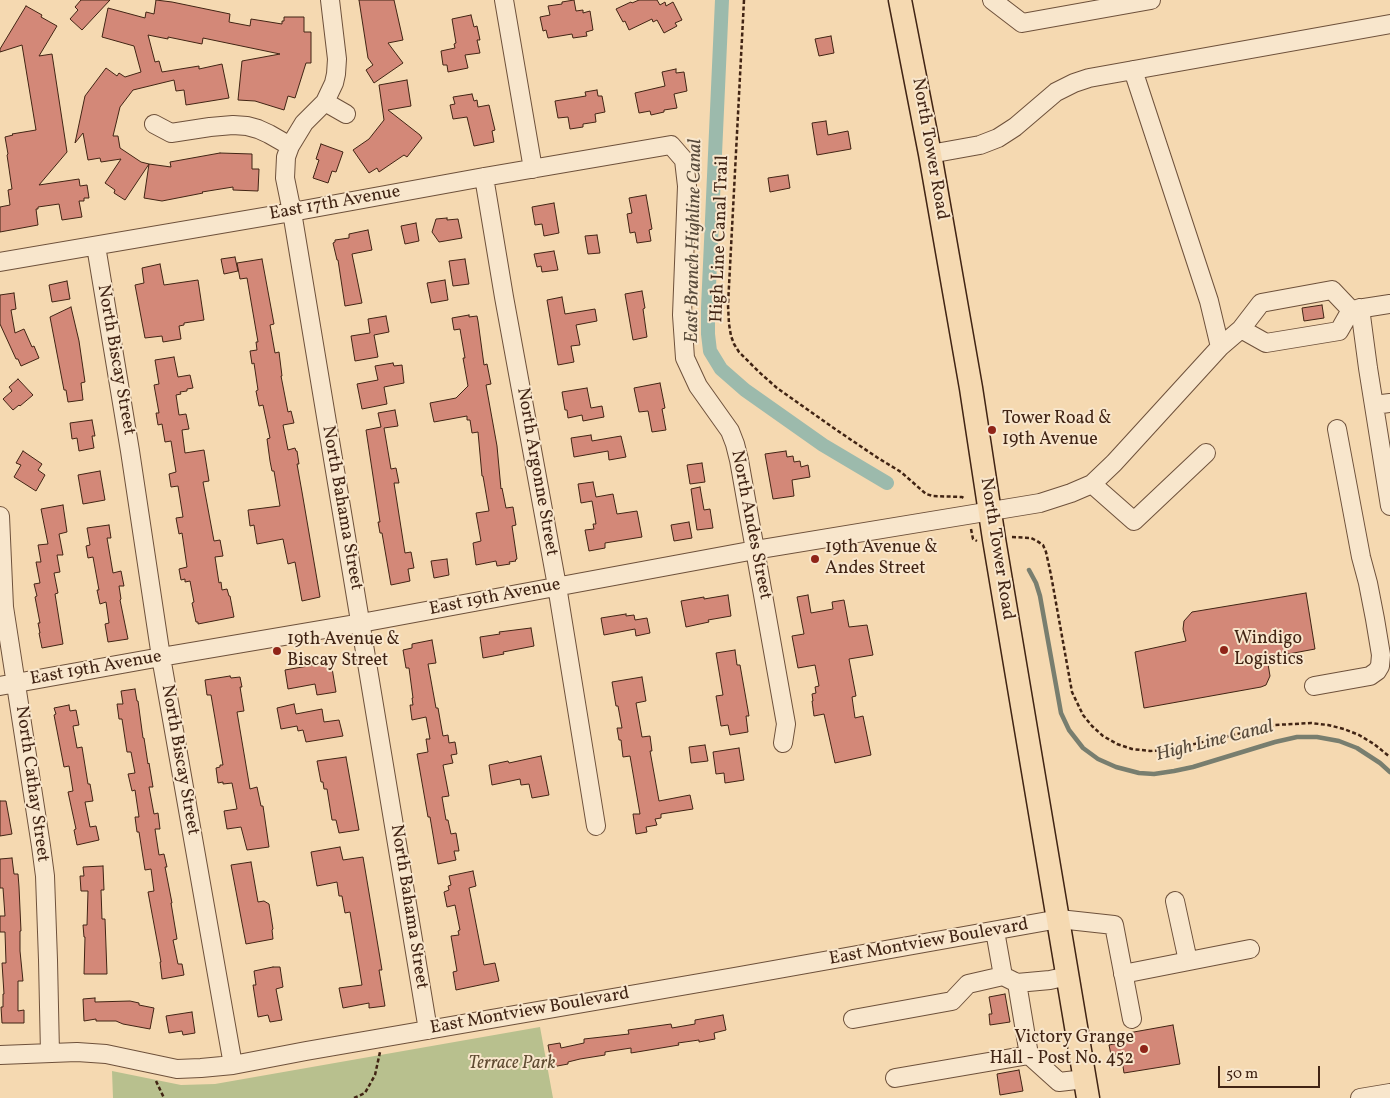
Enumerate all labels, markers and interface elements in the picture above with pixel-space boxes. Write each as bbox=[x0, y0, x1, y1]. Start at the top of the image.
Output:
street label: North Tower Road bbox=[906, 76, 952, 222]
water label: East Branch Highline Canal bbox=[682, 139, 708, 343]
street label: High Line Canal Trail bbox=[707, 155, 735, 323]
street label: East 17th Avenue bbox=[268, 182, 402, 226]
street label: North Biscay Street bbox=[91, 283, 139, 437]
street label: North Argonne Street bbox=[511, 386, 561, 558]
place label: Tower Road & 19th Avenue bbox=[1002, 409, 1112, 452]
street label: North Bahama Street bbox=[316, 424, 366, 592]
marker: Tower Road & 19th Avenue bbox=[986, 424, 998, 436]
street label: North Andes Street bbox=[725, 448, 775, 602]
street label: North Tower Road bbox=[974, 476, 1018, 622]
place label: 19th Avenue & Andes Street bbox=[825, 538, 938, 580]
marker: 19th Avenue & Andes Street bbox=[809, 553, 821, 565]
street label: East 19th Avenue bbox=[428, 575, 562, 621]
place label: Windigo Logistics bbox=[1234, 629, 1303, 672]
place label: 19th Avenue & Biscay Street bbox=[287, 630, 400, 672]
marker: Windigo Logistics bbox=[1218, 644, 1230, 656]
marker: 19th Avenue & Biscay Street bbox=[271, 645, 283, 657]
street label: East 19th Avenue bbox=[29, 647, 163, 691]
street label: North Biscay Street bbox=[155, 683, 203, 837]
street label: North Cathay Street bbox=[9, 704, 53, 864]
water label: High Line Canal bbox=[1154, 716, 1276, 768]
street label: North Bahama Street bbox=[384, 823, 432, 991]
street label: East Montview Boulevard bbox=[828, 915, 1030, 971]
street label: East Montview Boulevard bbox=[429, 984, 631, 1040]
place label: Victory Grange Hall - Post No. 452 bbox=[990, 1028, 1134, 1070]
marker: Victory Grange Hall - Post No. 452 bbox=[1138, 1043, 1150, 1055]
park label: Terrace Park bbox=[468, 1054, 556, 1076]
scale bar bbox=[1220, 1056, 1322, 1088]
text: 50 m bbox=[1226, 1064, 1258, 1085]

